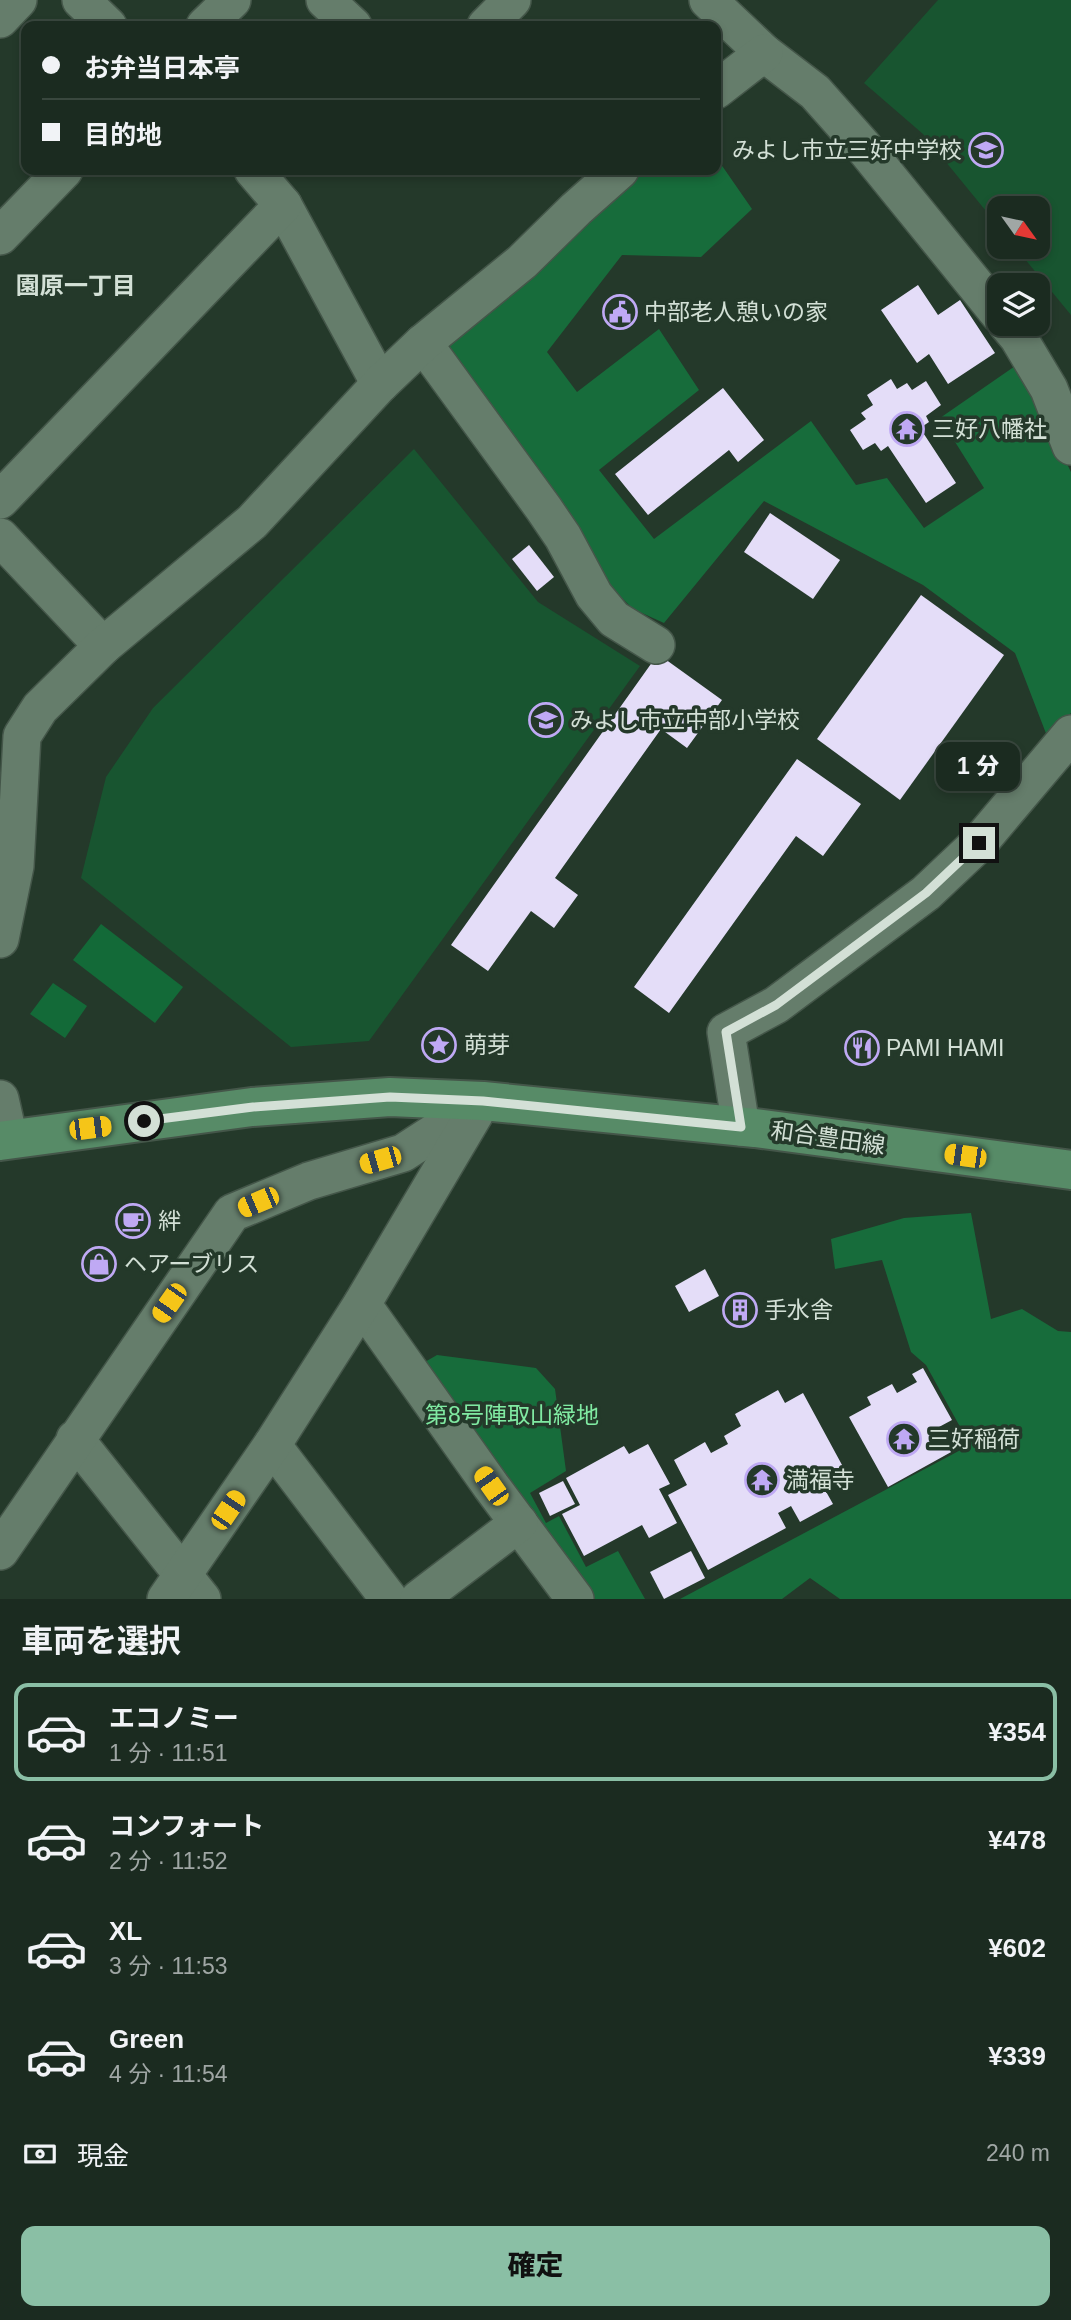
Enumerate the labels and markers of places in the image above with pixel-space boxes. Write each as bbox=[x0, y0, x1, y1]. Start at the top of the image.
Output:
school or university icon: みよし市立三好中学校 bbox=[967, 131, 1005, 169]
place label: みよし市立三好中学校 bbox=[732, 137, 962, 163]
public building icon: 中部老人憩いの家 bbox=[601, 293, 639, 331]
place label: 中部老人憩いの家 bbox=[644, 299, 828, 325]
temple icon: 三好八幡社 bbox=[888, 410, 926, 448]
place label: 三好八幡社 bbox=[932, 416, 1047, 442]
school or university icon: みよし市立中部小学校 bbox=[527, 701, 565, 739]
place label: みよし市立中部小学校 bbox=[570, 707, 800, 733]
place icon: 萌芽 bbox=[420, 1026, 458, 1064]
restaurant icon: PAMI HAMI bbox=[843, 1029, 881, 1067]
place label: 萌芽 bbox=[464, 1032, 510, 1058]
place label: PAMI HAMI bbox=[886, 1035, 1004, 1061]
cafe icon: 絆 bbox=[114, 1202, 152, 1240]
place label: 絆 bbox=[158, 1208, 181, 1234]
shop icon: ヘアーブリス bbox=[80, 1245, 118, 1283]
place label: ヘアーブリス bbox=[124, 1251, 259, 1277]
building icon: 手水舎 bbox=[721, 1291, 759, 1329]
place label: 手水舎 bbox=[764, 1297, 833, 1323]
temple icon: 三好稲荷 bbox=[885, 1420, 923, 1458]
place label: 三好稲荷 bbox=[928, 1426, 1020, 1452]
temple icon: 満福寺 bbox=[743, 1461, 781, 1499]
place label: 満福寺 bbox=[786, 1467, 855, 1493]

